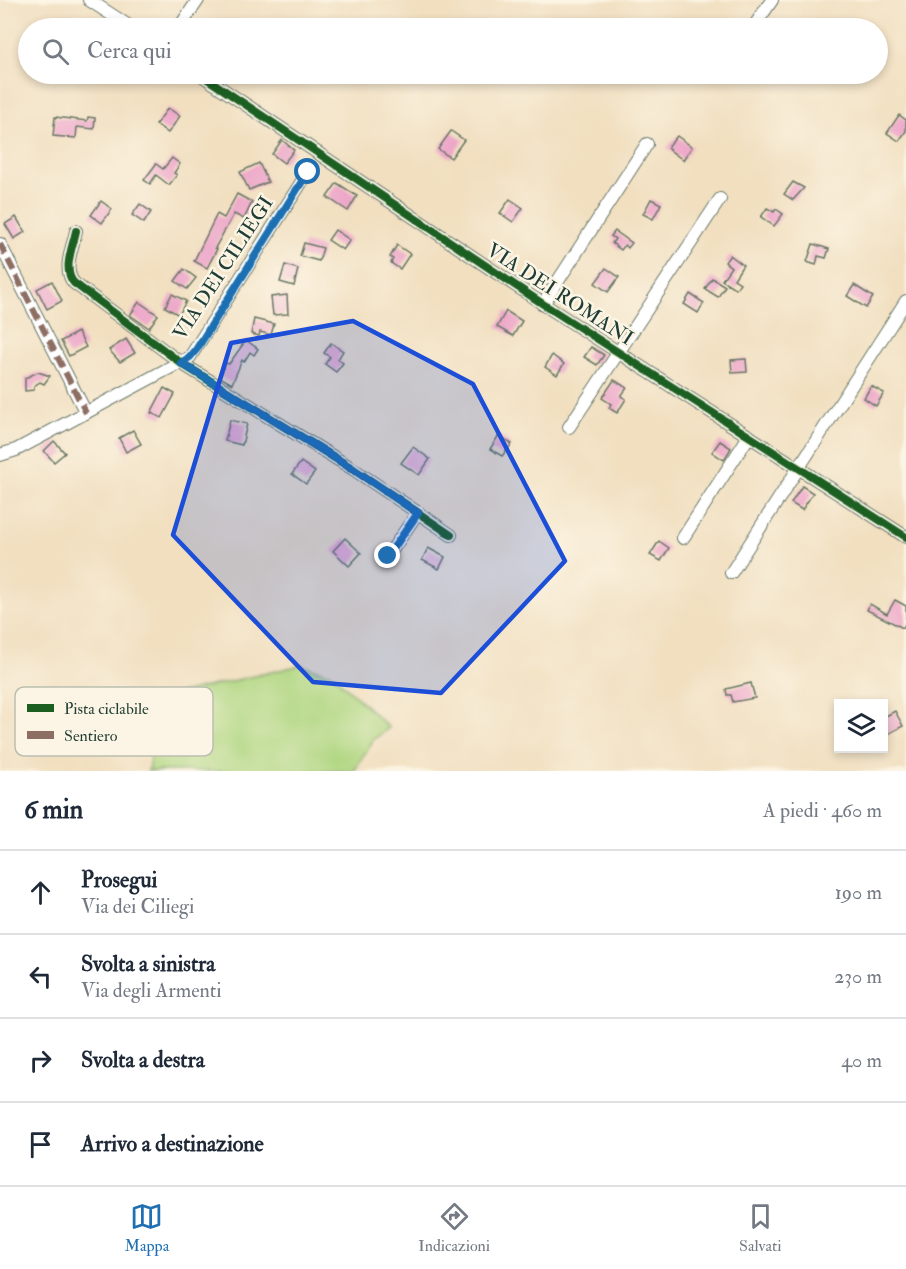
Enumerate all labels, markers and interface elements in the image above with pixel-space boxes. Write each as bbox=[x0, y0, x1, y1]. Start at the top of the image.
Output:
search box bbox=[18, 18, 888, 84]
icon: search bbox=[39, 35, 72, 68]
text: Cerca qui bbox=[87, 37, 172, 65]
route start bbox=[294, 158, 320, 184]
street label: VIA DEI CILIEGI bbox=[167, 191, 279, 345]
street label: VIA DEI ROMANI bbox=[482, 237, 638, 351]
route end bbox=[374, 542, 400, 568]
legend bbox=[15, 687, 213, 756]
text: Pista ciclabile bbox=[64, 699, 149, 719]
map controls bbox=[834, 699, 888, 753]
button: layers bbox=[834, 699, 888, 753]
text: Sentiero bbox=[64, 726, 118, 746]
text: 6 min bbox=[24, 794, 83, 826]
text: A piedi · 460 m bbox=[763, 798, 882, 823]
text: Prosegui bbox=[81, 866, 157, 894]
icon: ahead bbox=[24, 876, 57, 909]
text: 190 m bbox=[835, 880, 882, 905]
text: Via dei Ciliegi bbox=[81, 894, 194, 919]
text: Svolta a sinistra bbox=[81, 950, 215, 978]
icon: left bbox=[24, 960, 57, 993]
text: 230 m bbox=[834, 964, 882, 989]
text: Via degli Armenti bbox=[81, 978, 222, 1003]
icon: right bbox=[24, 1044, 57, 1077]
text: Svolta a destra bbox=[81, 1046, 205, 1074]
text: 40 m bbox=[841, 1048, 882, 1073]
icon: arrive bbox=[24, 1128, 57, 1161]
text: Arrivo a destinazione bbox=[81, 1130, 264, 1158]
tab: Mappa bbox=[125, 1200, 169, 1256]
tab: Indicazioni bbox=[418, 1200, 490, 1256]
tab: Salvati bbox=[739, 1200, 781, 1256]

